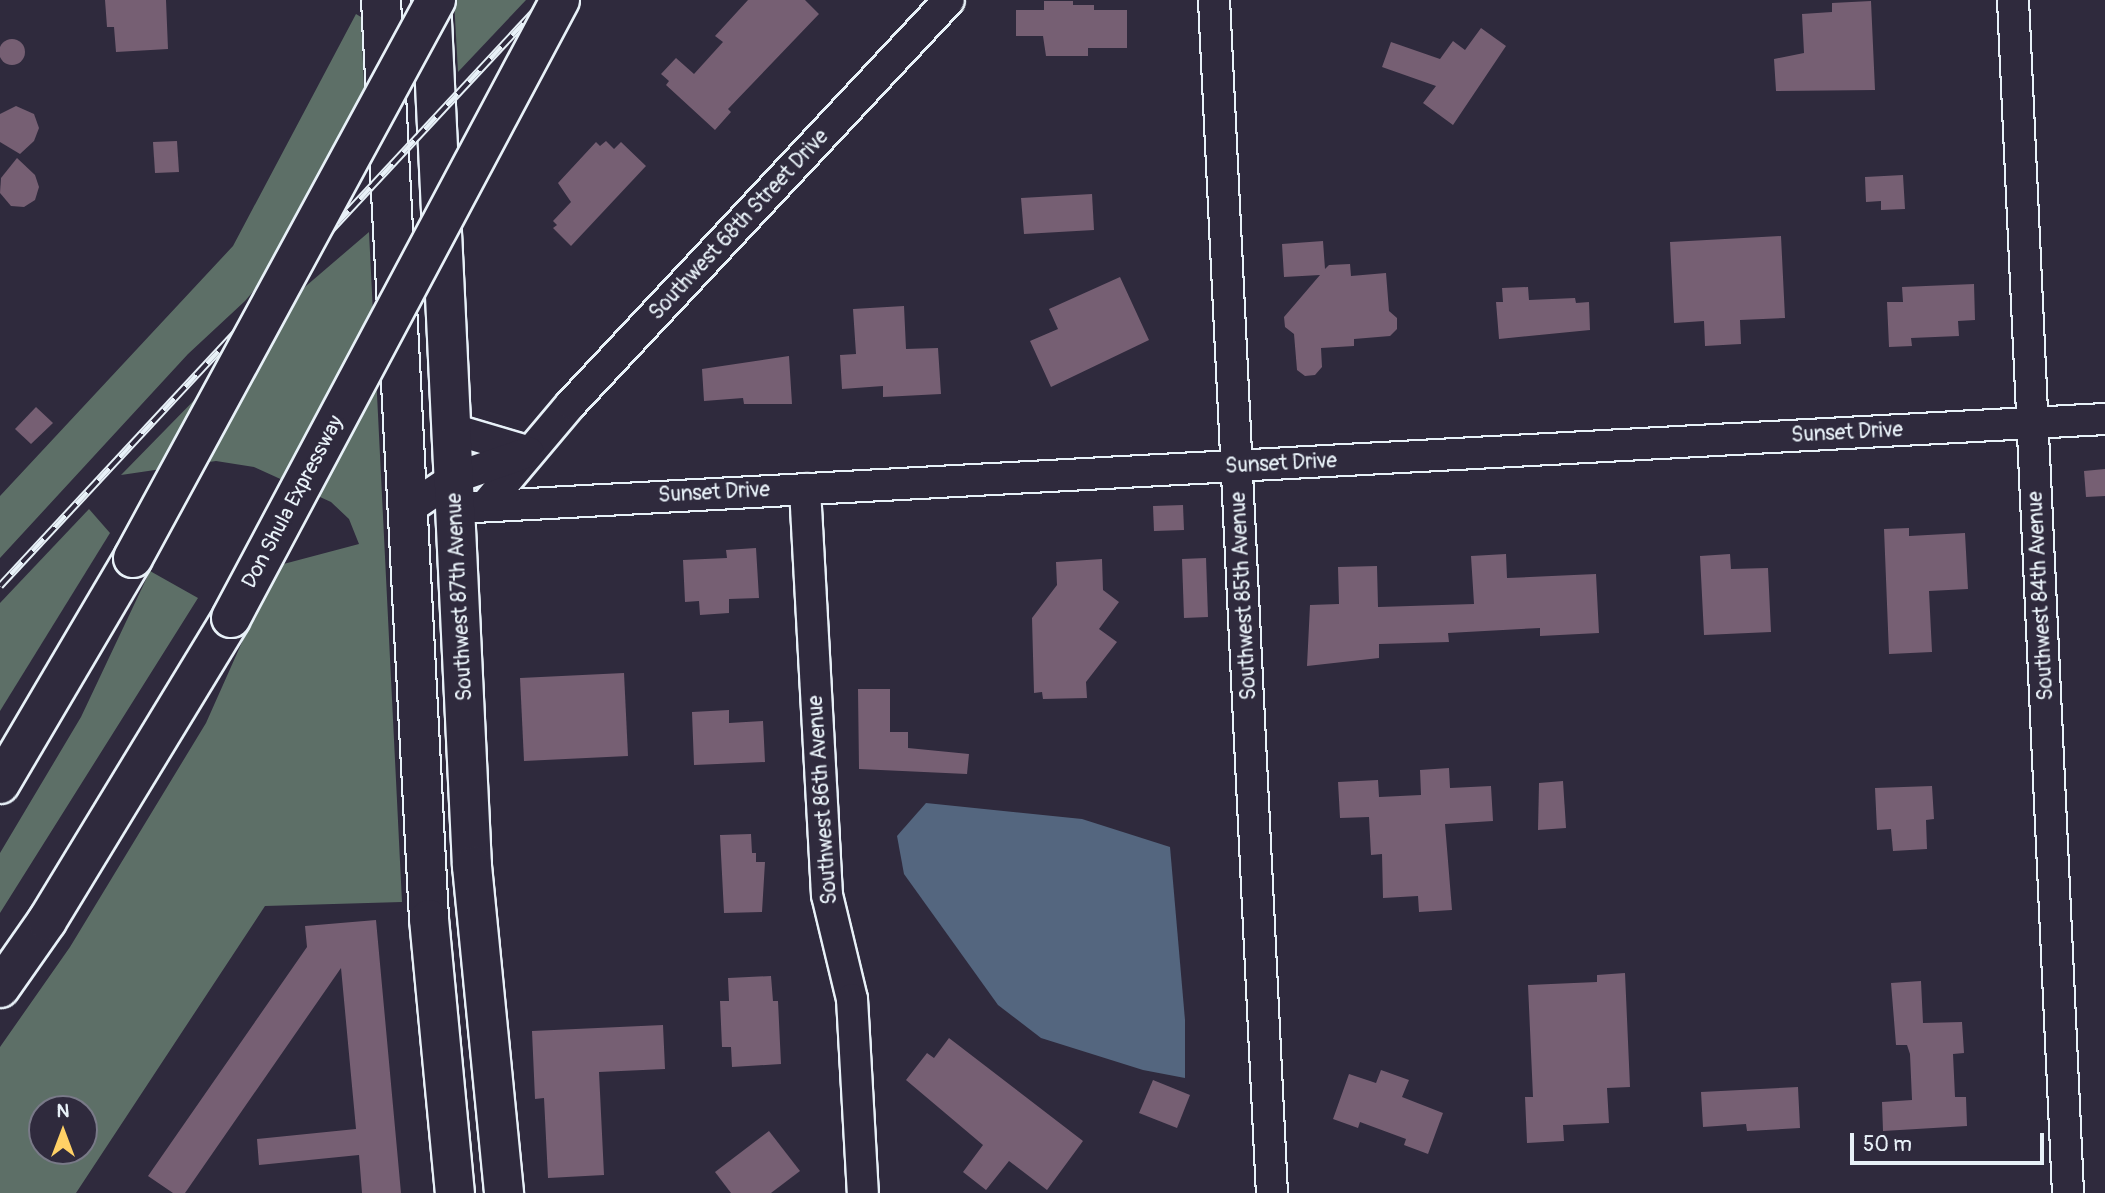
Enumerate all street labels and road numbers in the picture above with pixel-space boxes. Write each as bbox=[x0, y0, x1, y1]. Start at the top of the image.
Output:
street label: Southwest 68th Street Drive bbox=[644, 124, 834, 326]
street label: Don Shula Expressway bbox=[237, 411, 349, 593]
street label: Sunset Drive bbox=[1790, 417, 1904, 449]
street label: Sunset Drive bbox=[1224, 448, 1338, 480]
street label: Sunset Drive bbox=[657, 477, 771, 509]
street label: Southwest 85th Avenue bbox=[1226, 491, 1262, 701]
street label: Southwest 84th Avenue bbox=[2023, 491, 2059, 701]
street label: Southwest 87th Avenue bbox=[442, 492, 478, 702]
street label: Southwest 86th Avenue bbox=[803, 695, 843, 905]

